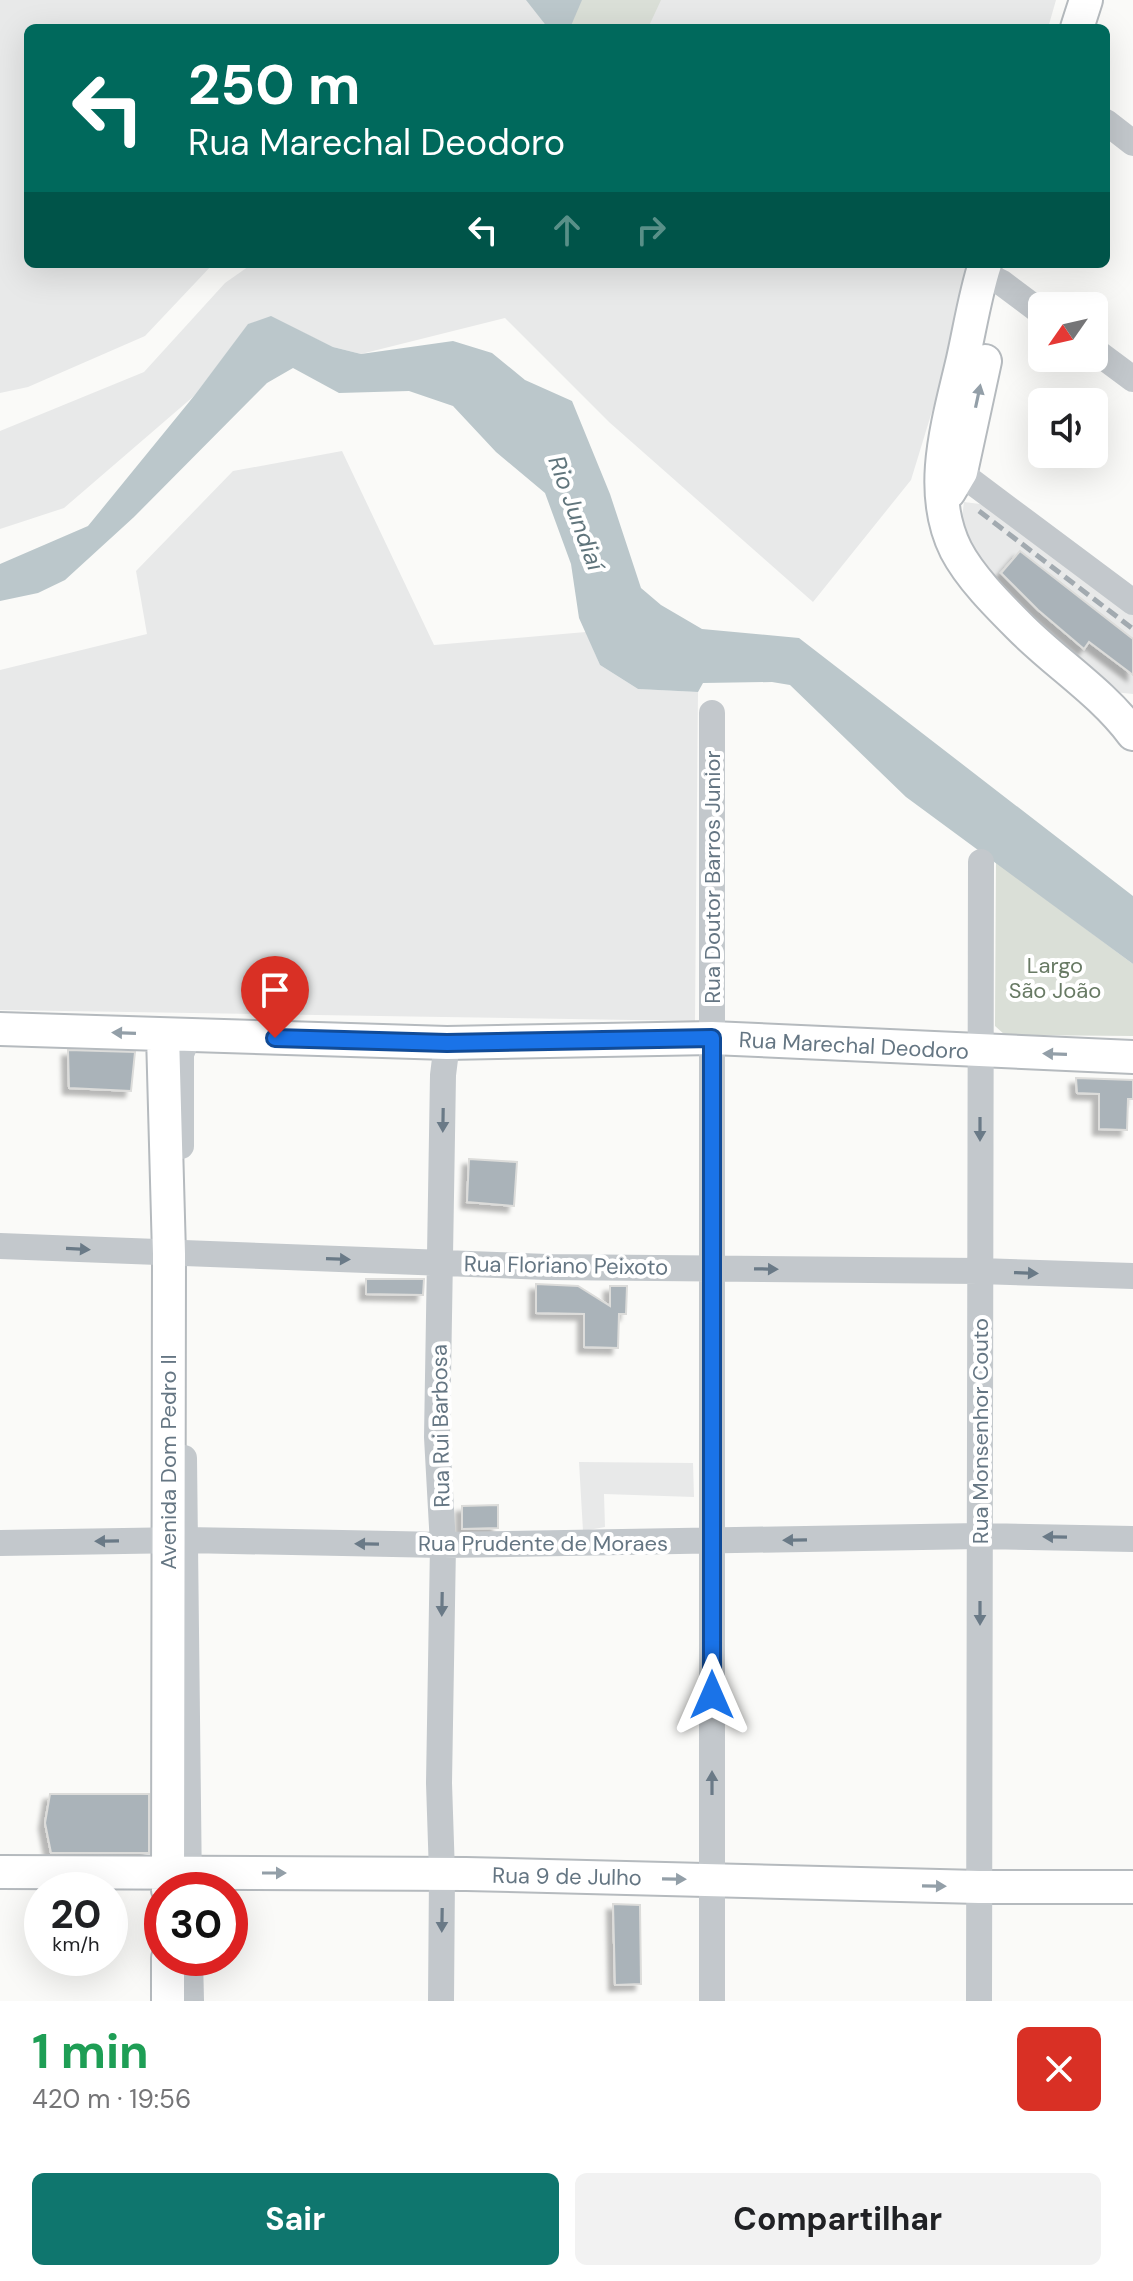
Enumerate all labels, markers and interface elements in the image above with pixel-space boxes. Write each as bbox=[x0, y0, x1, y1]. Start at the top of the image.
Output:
text: 250 m bbox=[188, 48, 360, 121]
icon: left bbox=[56, 56, 160, 160]
text: Rua Marechal Deodoro bbox=[188, 119, 565, 166]
icon: left bbox=[461, 208, 505, 252]
icon: ahead bbox=[545, 208, 589, 252]
icon: right bbox=[629, 208, 673, 252]
north arrow bbox=[1028, 292, 1108, 372]
map controls bbox=[1028, 292, 1108, 468]
one-way arrow bbox=[972, 383, 984, 408]
button: sound bbox=[1028, 388, 1108, 468]
water label: Rio Jundiaí bbox=[541, 451, 612, 576]
street label: Rua Doutor Barros Junior bbox=[698, 750, 727, 1004]
park label: Largo São João bbox=[1009, 951, 1101, 1005]
pin bbox=[241, 956, 309, 1038]
icon: arrive bbox=[253, 968, 297, 1012]
street label: Rua Marechal Deodoro bbox=[738, 1025, 970, 1066]
one-way arrow bbox=[111, 1027, 136, 1040]
one-way arrow bbox=[1042, 1047, 1067, 1060]
one-way arrow bbox=[436, 1108, 449, 1133]
one-way arrow bbox=[974, 1117, 986, 1142]
one-way arrow bbox=[66, 1243, 91, 1256]
street label: Rua Floriano Peixoto bbox=[464, 1249, 668, 1282]
one-way arrow bbox=[326, 1252, 351, 1265]
one-way arrow bbox=[754, 1263, 779, 1275]
one-way arrow bbox=[1013, 1266, 1039, 1279]
street label: Rua Monsenhor Couto bbox=[966, 1318, 995, 1544]
street label: Rua Rui Barbosa bbox=[425, 1344, 456, 1508]
street label: Avenida Dom Pedro II bbox=[154, 1354, 183, 1570]
street label: Rua Prudente de Moraes bbox=[418, 1529, 668, 1558]
one-way arrow bbox=[1042, 1531, 1067, 1544]
one-way arrow bbox=[782, 1534, 807, 1546]
one-way arrow bbox=[94, 1535, 119, 1548]
one-way arrow bbox=[354, 1537, 379, 1550]
one-way arrow bbox=[436, 1592, 448, 1617]
one-way arrow bbox=[974, 1601, 986, 1626]
position arrow bbox=[670, 1653, 754, 1737]
one-way arrow bbox=[706, 1770, 718, 1795]
street label: Rua 9 de Julho bbox=[492, 1861, 642, 1892]
one-way arrow bbox=[262, 1867, 287, 1879]
speed limit sign: 30 bbox=[144, 1872, 248, 1976]
one-way arrow bbox=[662, 1873, 687, 1885]
one-way arrow bbox=[922, 1879, 947, 1892]
text: 20 bbox=[50, 1888, 102, 1940]
one-way arrow bbox=[435, 1908, 448, 1933]
text: km/h bbox=[52, 1931, 100, 1957]
text: 1 min bbox=[32, 2020, 149, 2083]
button: close bbox=[1017, 2027, 1101, 2111]
text: 420 m · 19:56 bbox=[32, 2082, 191, 2116]
button: Sair bbox=[32, 2173, 559, 2265]
button: Compartilhar bbox=[575, 2173, 1101, 2265]

